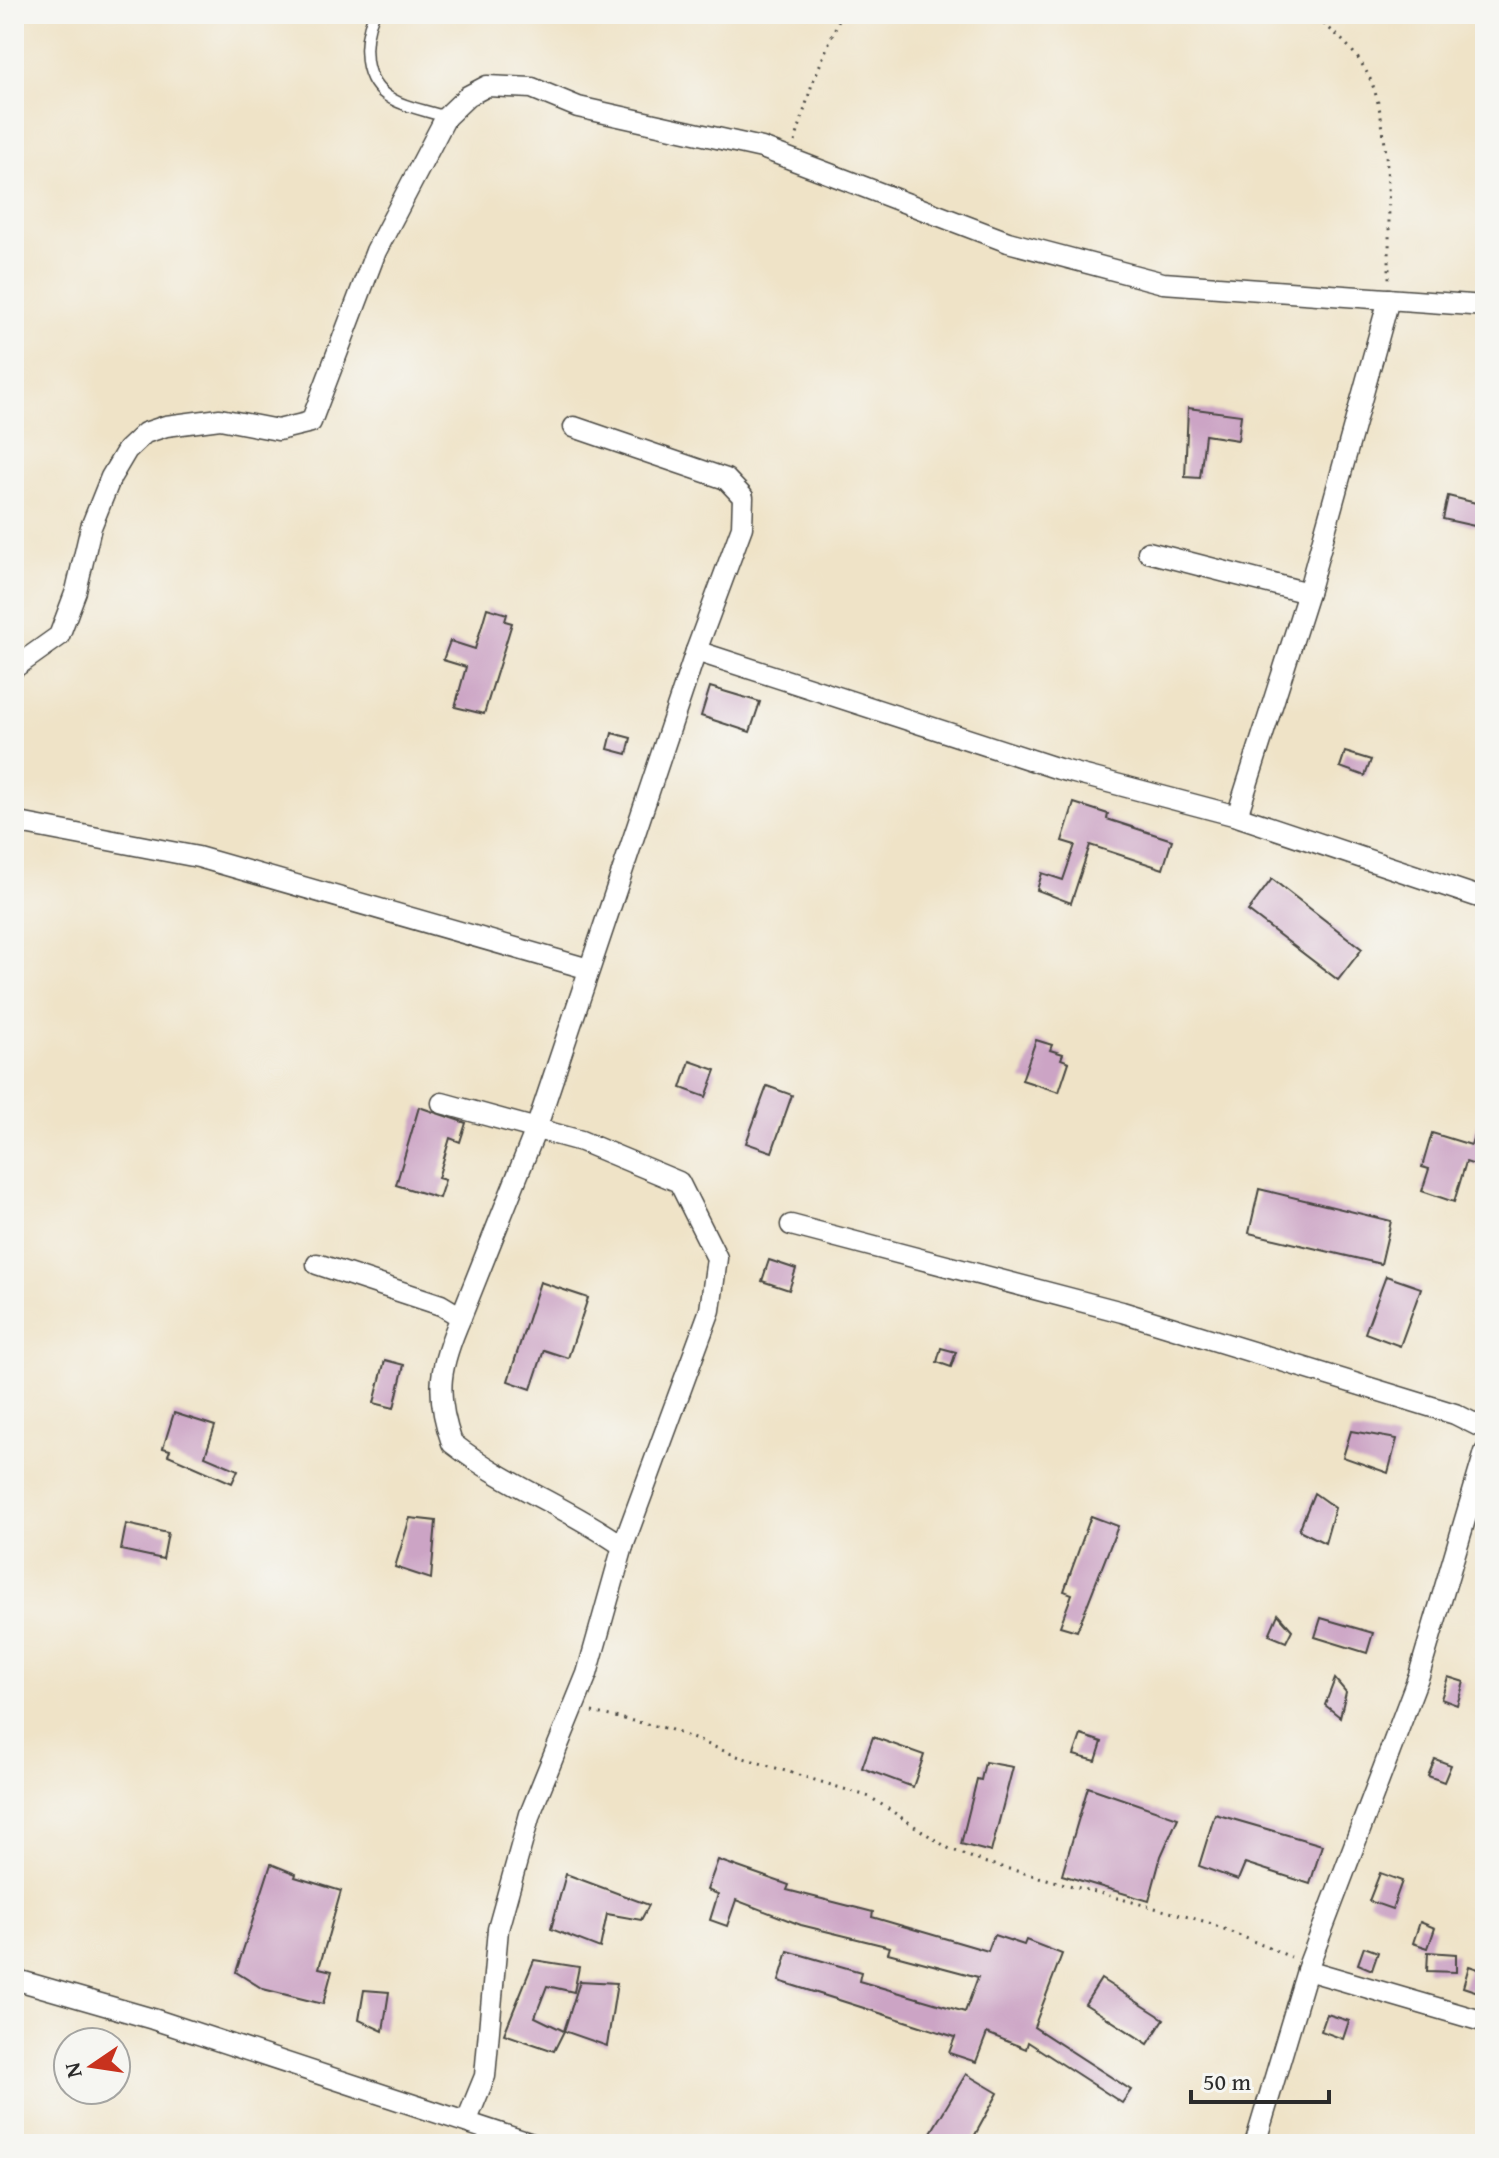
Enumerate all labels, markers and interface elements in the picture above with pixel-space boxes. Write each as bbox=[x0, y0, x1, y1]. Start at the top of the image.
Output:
north arrow bbox=[52, 2026, 132, 2106]
scale bar bbox=[1191, 2054, 1329, 2104]
text: N bbox=[55, 2059, 90, 2081]
text: 50 m bbox=[1203, 2064, 1251, 2099]

